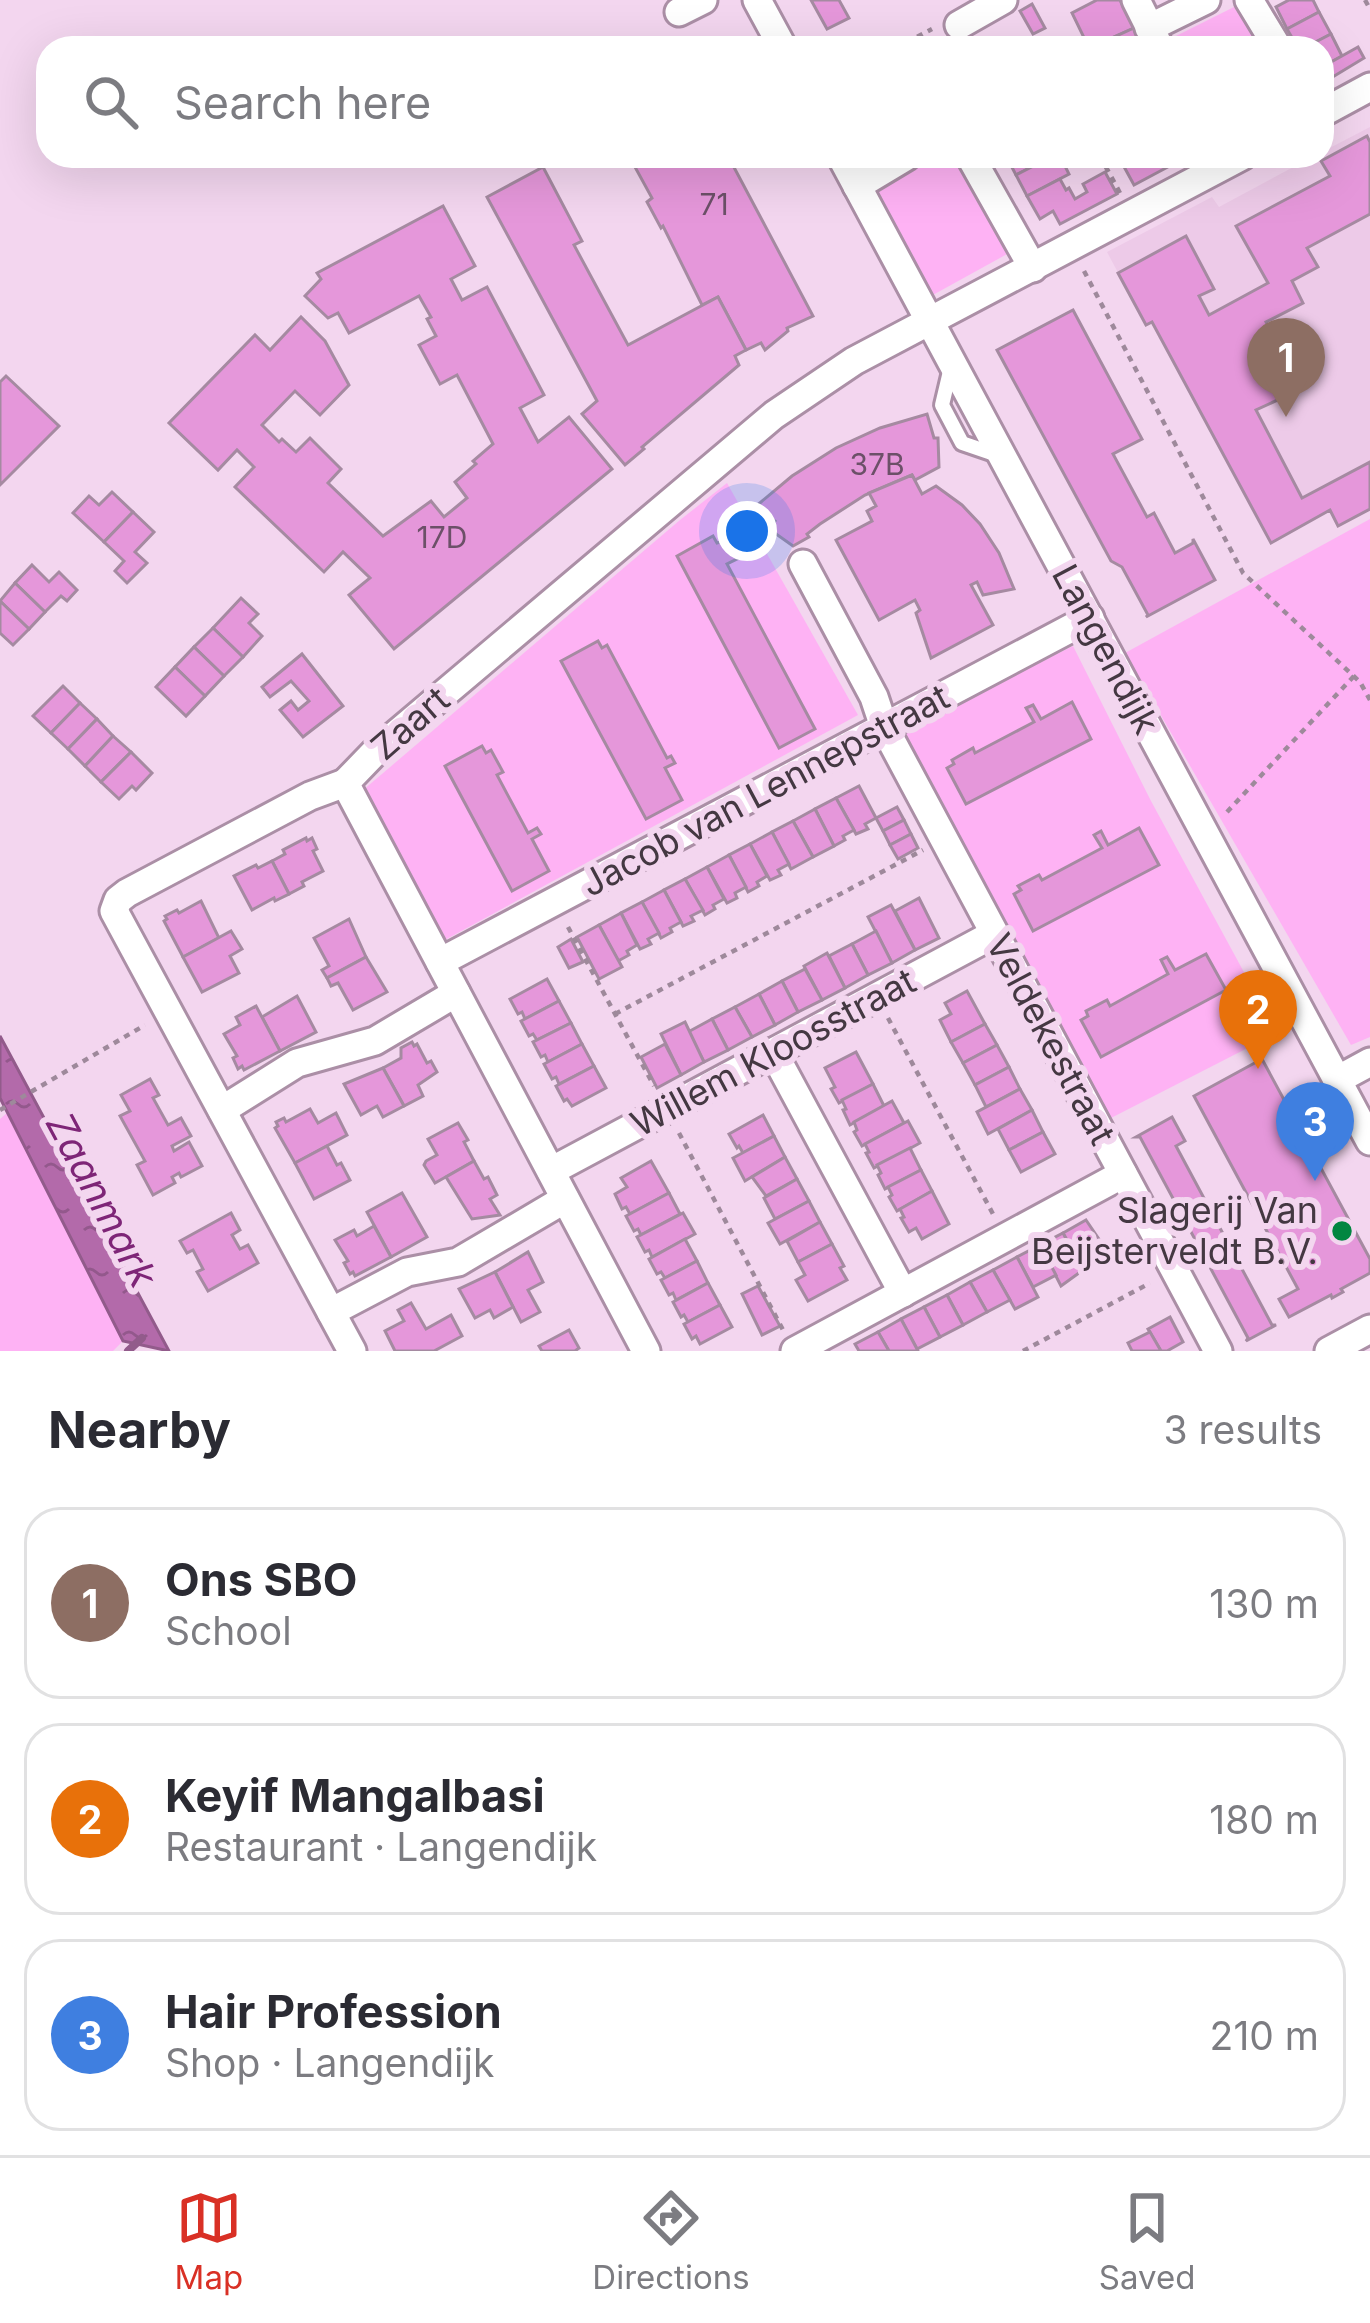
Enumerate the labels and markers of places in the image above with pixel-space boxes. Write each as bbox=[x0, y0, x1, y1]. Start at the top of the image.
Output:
pin: 1 bbox=[1247, 318, 1325, 417]
pin: 2 bbox=[1219, 970, 1297, 1069]
pin: 3 bbox=[1276, 1082, 1354, 1181]
place label: Slagerij Van Beijsterveldt B.V. bbox=[1031, 1188, 1318, 1273]
marker: Slagerij Van Beijsterveldt B.V. bbox=[1329, 1218, 1355, 1244]

